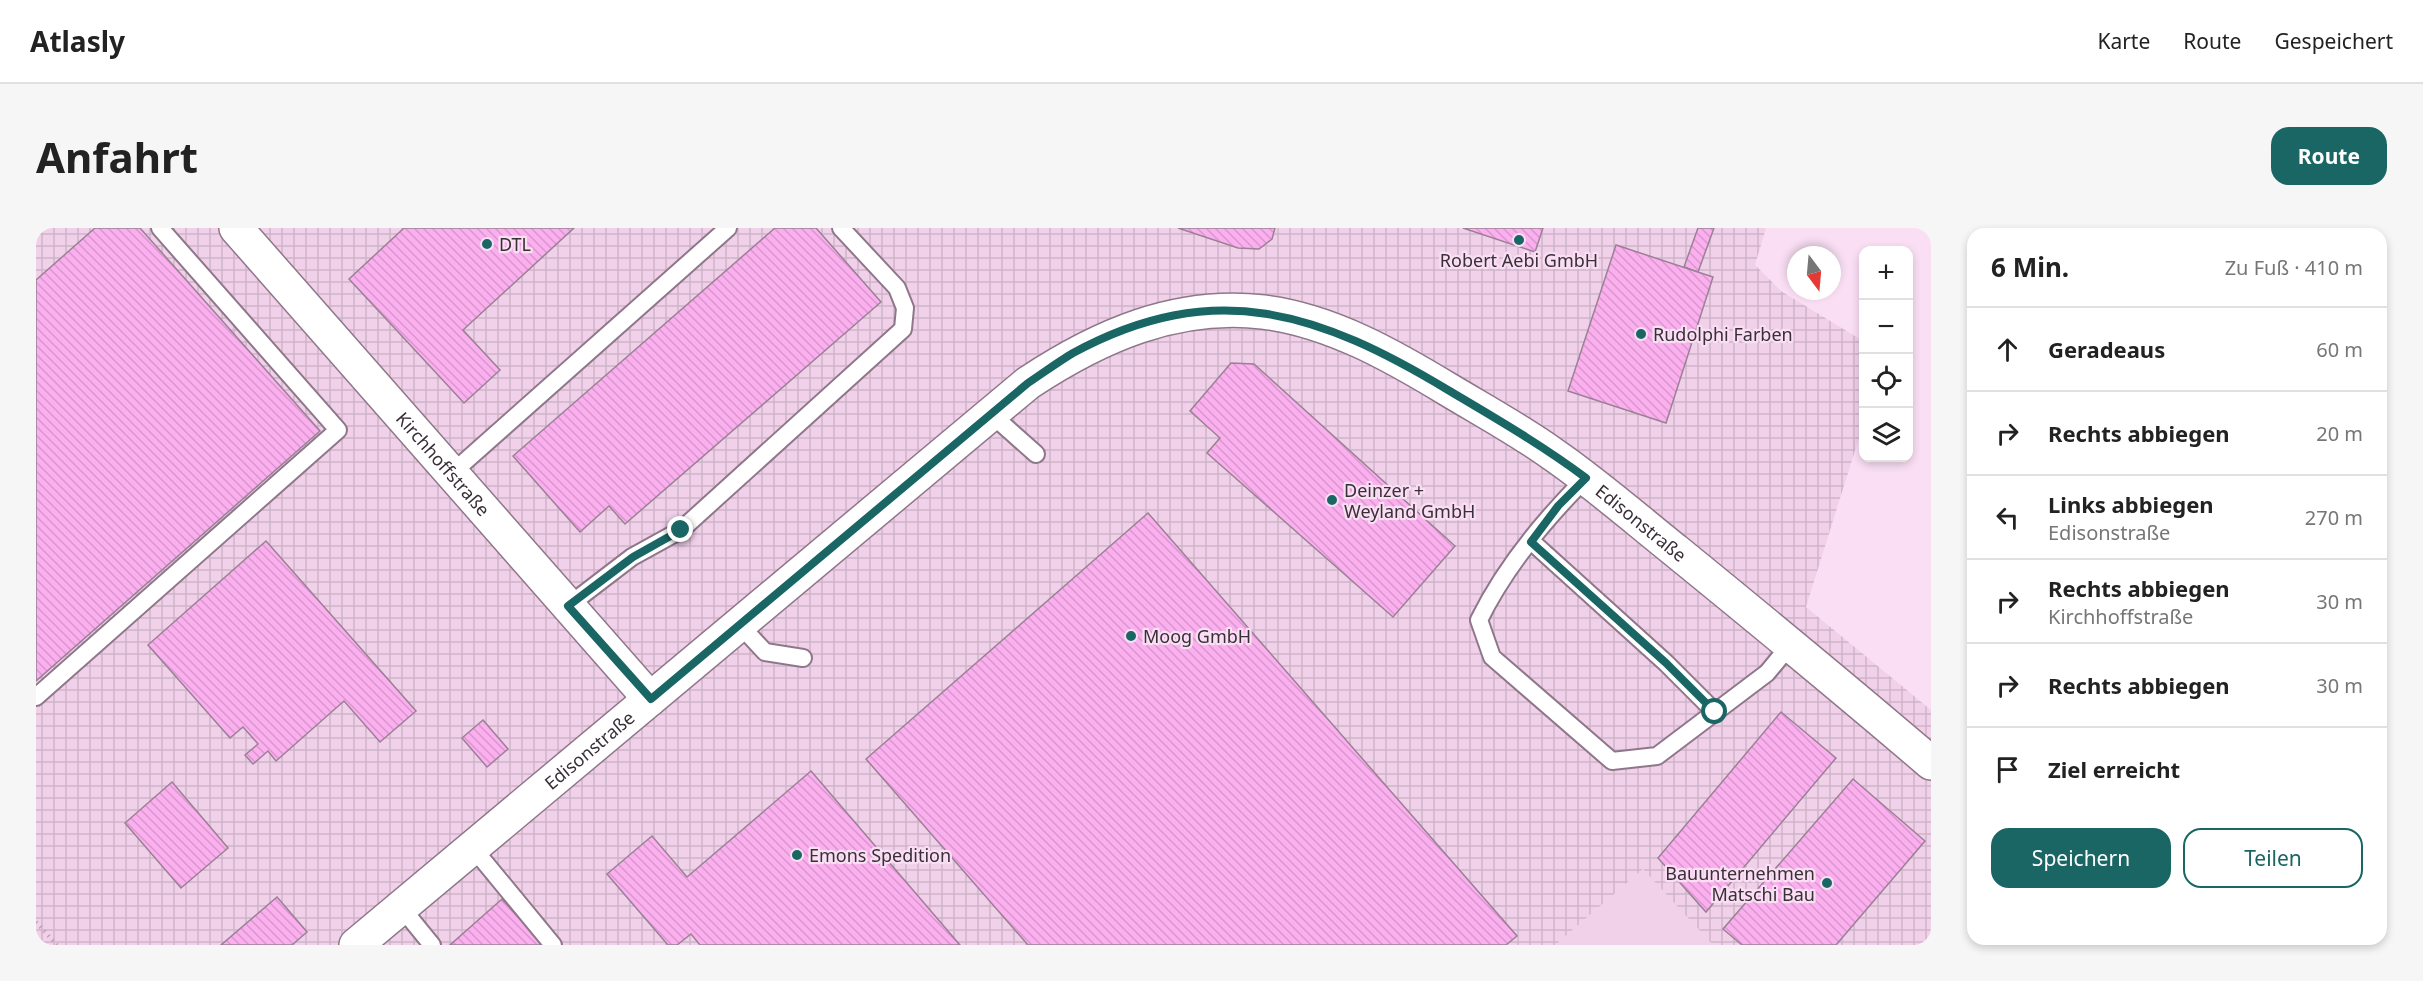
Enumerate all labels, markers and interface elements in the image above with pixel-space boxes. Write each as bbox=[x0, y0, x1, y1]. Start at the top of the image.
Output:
text: Atlasly bbox=[30, 22, 125, 60]
text: Karte bbox=[2097, 27, 2150, 55]
text: Route bbox=[2183, 27, 2241, 55]
text: Gespeichert bbox=[2274, 27, 2393, 55]
button: Route bbox=[2271, 127, 2387, 185]
text: Anfahrt bbox=[36, 128, 198, 185]
place label: DTL bbox=[499, 232, 531, 256]
marker: Robert Aebi GmbH bbox=[1512, 233, 1526, 247]
marker: DTL bbox=[480, 237, 494, 251]
north arrow bbox=[1787, 246, 1841, 300]
map controls bbox=[1859, 246, 1913, 462]
button: + bbox=[1859, 246, 1913, 300]
place label: Robert Aebi GmbH bbox=[1440, 248, 1598, 272]
text: 6 Min. bbox=[1991, 249, 2069, 285]
text: Zu Fuß · 410 m bbox=[2225, 254, 2363, 281]
button: − bbox=[1859, 300, 1913, 354]
place label: Rudolphi Farben bbox=[1653, 322, 1793, 346]
marker: Rudolphi Farben bbox=[1634, 327, 1648, 341]
icon: ahead bbox=[1991, 333, 2024, 366]
text: Geradeaus bbox=[2048, 334, 2165, 364]
text: 60 m bbox=[2316, 336, 2363, 363]
button: locate bbox=[1859, 354, 1913, 408]
street label: Kirchhoffstraße bbox=[391, 407, 496, 521]
button: layers bbox=[1859, 408, 1913, 462]
icon: right bbox=[1991, 417, 2024, 450]
text: Rechts abbiegen bbox=[2048, 418, 2230, 448]
text: 20 m bbox=[2316, 420, 2363, 447]
place label: Deinzer + Weyland GmbH bbox=[1344, 478, 1475, 523]
street label: Edisonstraße bbox=[1591, 479, 1692, 567]
text: Links abbiegen bbox=[2048, 489, 2214, 519]
marker: Deinzer + Weyland GmbH bbox=[1325, 493, 1339, 507]
icon: left bbox=[1991, 501, 2024, 534]
text: 270 m bbox=[2305, 504, 2363, 531]
route end bbox=[667, 516, 693, 542]
text: Edisonstraße bbox=[2048, 519, 2170, 546]
text: Rechts abbiegen bbox=[2048, 573, 2230, 603]
icon: right bbox=[1991, 585, 2024, 618]
text: 30 m bbox=[2316, 588, 2363, 615]
text: Kirchhoffstraße bbox=[2048, 603, 2193, 630]
place label: Moog GmbH bbox=[1143, 624, 1251, 648]
marker: Moog GmbH bbox=[1124, 629, 1138, 643]
icon: right bbox=[1991, 669, 2024, 702]
text: Rechts abbiegen bbox=[2048, 670, 2230, 700]
text: 30 m bbox=[2316, 672, 2363, 699]
route start bbox=[1701, 698, 1727, 724]
street label: Edisonstraße bbox=[539, 705, 639, 795]
icon: arrive bbox=[1991, 753, 2024, 786]
text: Ziel erreicht bbox=[2048, 754, 2180, 784]
button: Speichern bbox=[1991, 828, 2171, 888]
button: Teilen bbox=[2183, 828, 2363, 888]
place label: Emons Spedition bbox=[809, 843, 951, 867]
marker: Emons Spedition bbox=[790, 848, 804, 862]
place label: Bauunternehmen Matschi Bau bbox=[1665, 861, 1815, 906]
marker: Bauunternehmen Matschi Bau bbox=[1820, 876, 1834, 890]

